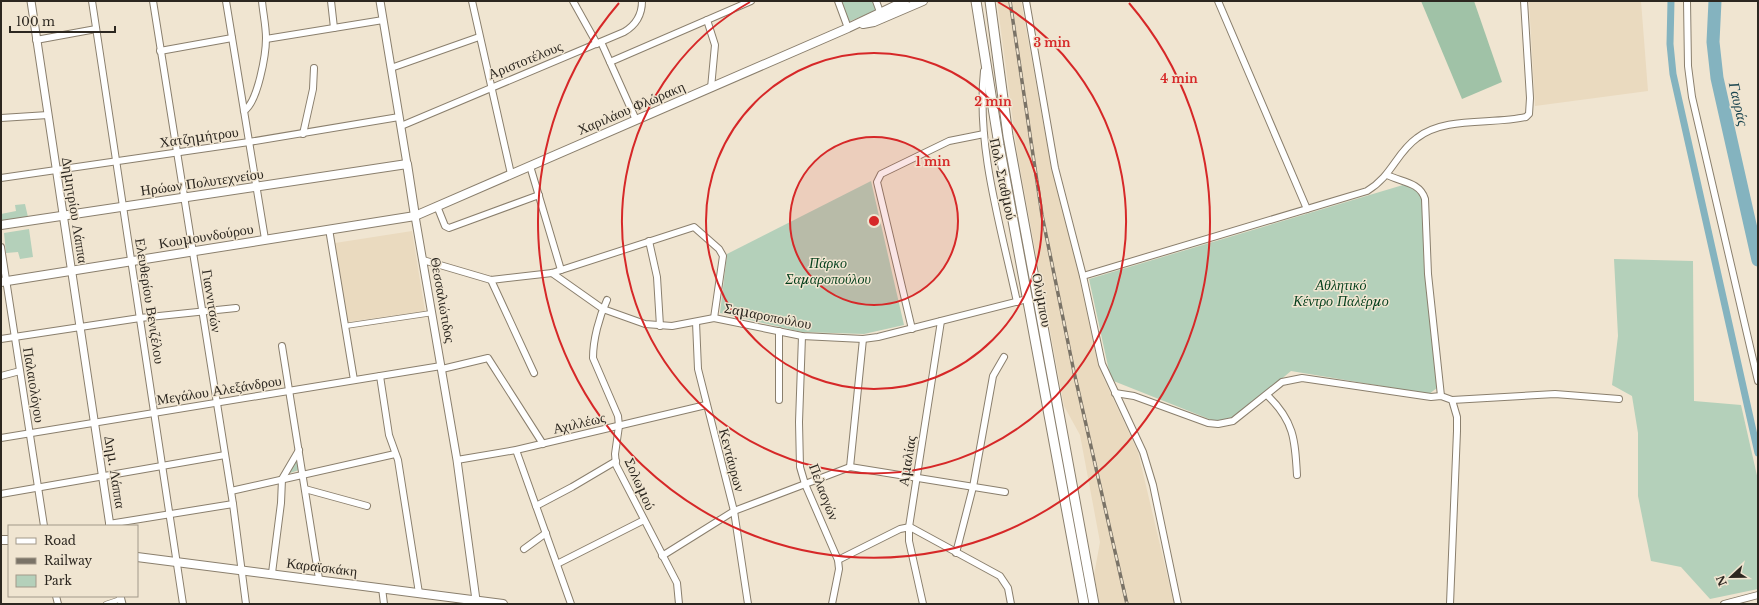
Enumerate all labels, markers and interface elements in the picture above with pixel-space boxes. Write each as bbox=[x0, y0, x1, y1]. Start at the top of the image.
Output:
scale bar bbox=[10, 8, 115, 34]
text: 100 m bbox=[16, 14, 55, 29]
text: 3 min bbox=[1033, 35, 1071, 50]
street label: Αριστοτέλους bbox=[485, 37, 565, 83]
text: 4 min bbox=[1160, 71, 1198, 86]
street label: Χαριλάου Φλώρακη bbox=[574, 77, 688, 139]
water label: Γαυράς bbox=[1725, 79, 1753, 129]
text: 2 min bbox=[974, 94, 1012, 109]
street label: Χατζημήτρου bbox=[158, 123, 240, 151]
street label: Πολ. Σταθμού bbox=[986, 136, 1020, 222]
text: 1 min bbox=[916, 154, 951, 169]
street label: Δημητρίου Λάππα bbox=[58, 156, 92, 265]
street label: Ηρώων Πολυτεχνείου bbox=[139, 164, 265, 200]
centre of rings bbox=[867, 214, 881, 228]
street label: Κουμουνδούρου bbox=[157, 220, 255, 252]
street label: Ελευθερίου Βενιζέλου bbox=[131, 237, 169, 365]
park label: Πάρκο Σαμαροπούλου bbox=[784, 254, 871, 288]
street label: Θεσσαλιώτιδος bbox=[427, 256, 459, 345]
street label: Γιαννιτσών bbox=[198, 268, 226, 334]
street label: Ολύμπου bbox=[1028, 271, 1056, 329]
park label: Αθλητικό Κέντρο Παλέρμο bbox=[1292, 276, 1389, 310]
street label: Σαμαροπούλου bbox=[723, 299, 813, 333]
street label: Παλαιολόγου bbox=[19, 346, 49, 424]
street label: Μεγάλου Αλεξάνδρου bbox=[155, 371, 283, 409]
street label: Αχιλλέως bbox=[551, 408, 607, 438]
street label: Κεντάυρων bbox=[715, 426, 749, 494]
street label: Δημ. Λάππα bbox=[100, 434, 130, 510]
street label: Αμαλίας bbox=[894, 434, 920, 488]
street label: Σολωμού bbox=[621, 455, 659, 513]
street label: Πελασγών bbox=[805, 461, 843, 523]
legend bbox=[8, 525, 138, 597]
text: Road bbox=[44, 533, 76, 548]
text: Railway bbox=[44, 553, 93, 568]
street label: Καραϊσκάκη bbox=[286, 554, 358, 580]
north arrow bbox=[1711, 557, 1751, 597]
text: Park bbox=[44, 573, 72, 588]
text: N bbox=[1713, 573, 1730, 588]

